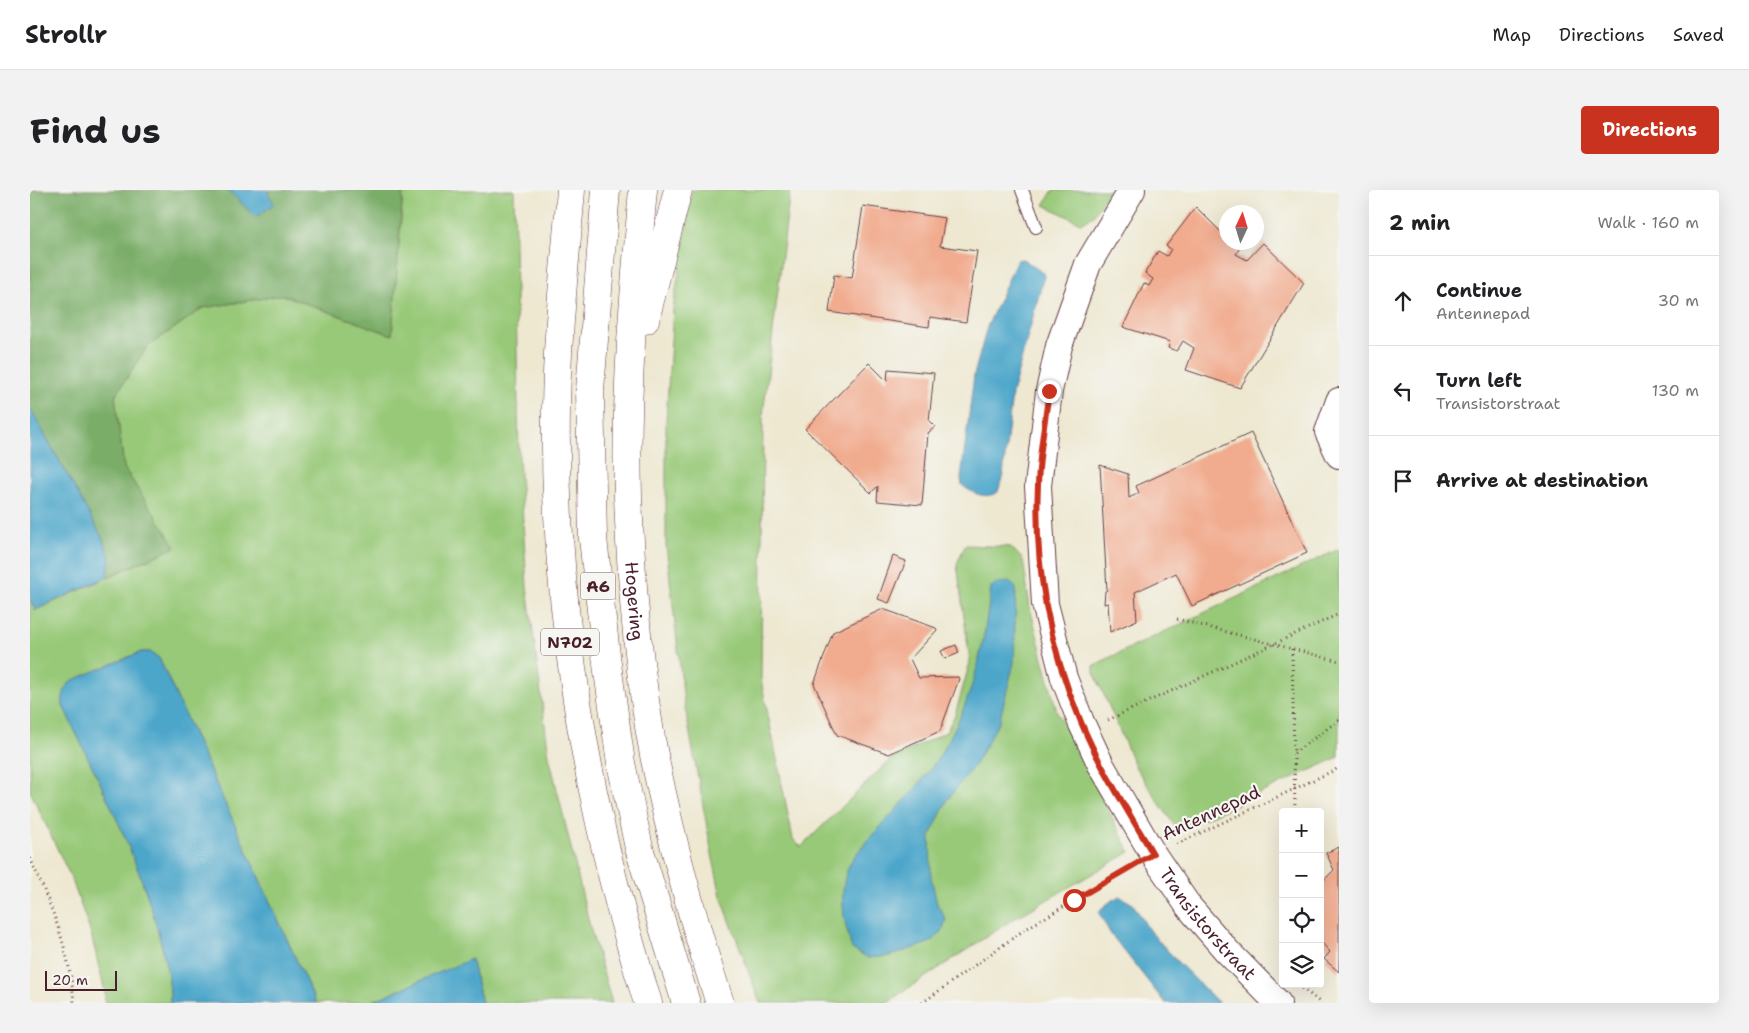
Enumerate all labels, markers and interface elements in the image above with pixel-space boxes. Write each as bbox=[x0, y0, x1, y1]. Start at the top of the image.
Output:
text: Strollr bbox=[25, 19, 107, 51]
text: Map bbox=[1493, 23, 1531, 47]
text: Directions bbox=[1559, 23, 1645, 47]
text: Saved bbox=[1673, 23, 1724, 47]
button: Directions bbox=[1581, 106, 1719, 154]
text: Find us bbox=[30, 107, 161, 154]
north arrow bbox=[1219, 205, 1264, 250]
text: 2 min bbox=[1389, 209, 1450, 237]
text: Walk · 160 m bbox=[1598, 212, 1699, 233]
text: Continue bbox=[1436, 278, 1522, 303]
icon: ahead bbox=[1389, 287, 1417, 315]
text: 30 m bbox=[1658, 290, 1699, 311]
text: Antennepad bbox=[1436, 303, 1530, 324]
text: Turn left bbox=[1436, 368, 1522, 393]
icon: left bbox=[1389, 377, 1417, 405]
route end bbox=[1038, 380, 1061, 403]
text: 130 m bbox=[1652, 380, 1699, 401]
text: Transistorstraat bbox=[1436, 393, 1560, 414]
icon: arrive bbox=[1389, 467, 1417, 495]
text: Arrive at destination bbox=[1436, 468, 1648, 493]
street label: Hogering bbox=[619, 561, 650, 642]
road number: A6 bbox=[580, 572, 616, 600]
road number: N702 bbox=[541, 628, 599, 656]
street label: Antennepad bbox=[1158, 780, 1264, 846]
map controls bbox=[1279, 808, 1324, 988]
button: + bbox=[1279, 808, 1324, 853]
button: − bbox=[1279, 853, 1324, 898]
street label: Transistorstraat bbox=[1154, 863, 1261, 986]
route start bbox=[1063, 889, 1086, 912]
button: locate bbox=[1279, 898, 1324, 943]
button: layers bbox=[1279, 943, 1324, 988]
scale bar bbox=[45, 968, 118, 991]
text: 20 m bbox=[52, 971, 88, 989]

